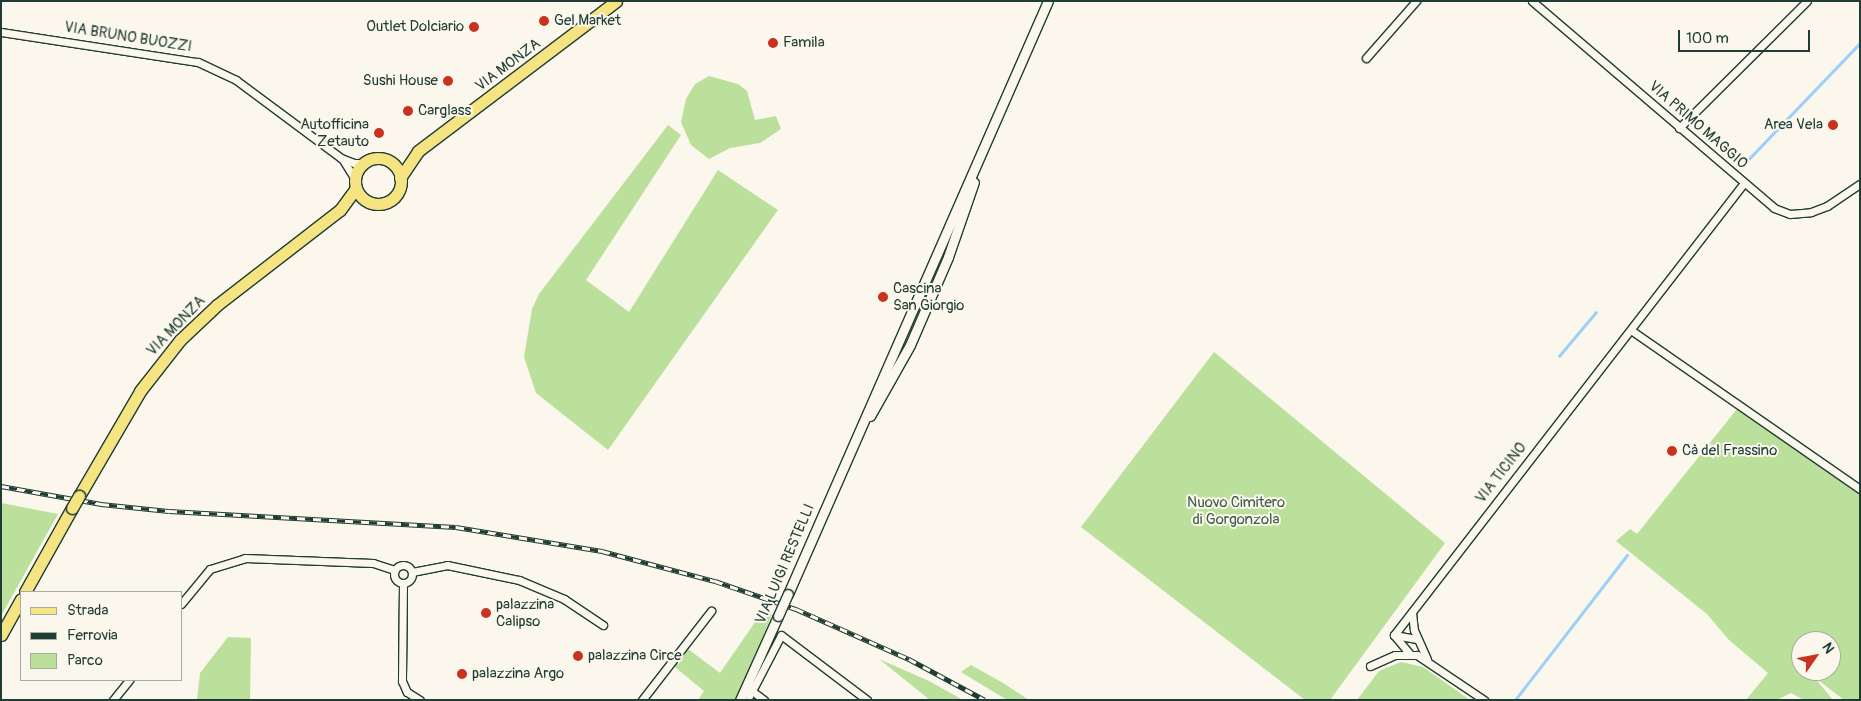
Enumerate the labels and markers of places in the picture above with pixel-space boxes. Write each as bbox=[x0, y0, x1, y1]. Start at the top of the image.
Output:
place label: Gel Market bbox=[554, 12, 621, 30]
marker: Gel Market bbox=[538, 15, 550, 27]
place label: Outlet Dolciario bbox=[366, 18, 464, 36]
marker: Outlet Dolciario bbox=[468, 21, 480, 33]
place label: Famila bbox=[783, 34, 825, 52]
marker: Famila bbox=[767, 37, 779, 49]
place label: Sushi House bbox=[363, 72, 438, 90]
marker: Sushi House bbox=[442, 75, 454, 87]
place label: Carglass bbox=[418, 102, 471, 120]
marker: Carglass bbox=[402, 105, 414, 117]
place label: Autofficina Zetauto bbox=[300, 115, 369, 150]
place label: Area Vela bbox=[1764, 116, 1823, 134]
marker: Area Vela bbox=[1827, 119, 1839, 131]
marker: Autofficina Zetauto bbox=[373, 127, 385, 139]
place label: Cascina San Giorgio bbox=[893, 279, 964, 314]
marker: Cascina San Giorgio bbox=[877, 291, 889, 303]
place label: Cà del Frassino bbox=[1682, 442, 1777, 460]
marker: Cà del Frassino bbox=[1666, 445, 1678, 457]
place label: palazzina Calipso bbox=[496, 595, 554, 630]
marker: palazzina Calipso bbox=[480, 607, 492, 619]
place label: palazzina Circe bbox=[588, 647, 682, 665]
marker: palazzina Circe bbox=[572, 650, 584, 662]
place label: palazzina Argo bbox=[472, 665, 564, 683]
marker: palazzina Argo bbox=[456, 668, 468, 680]

